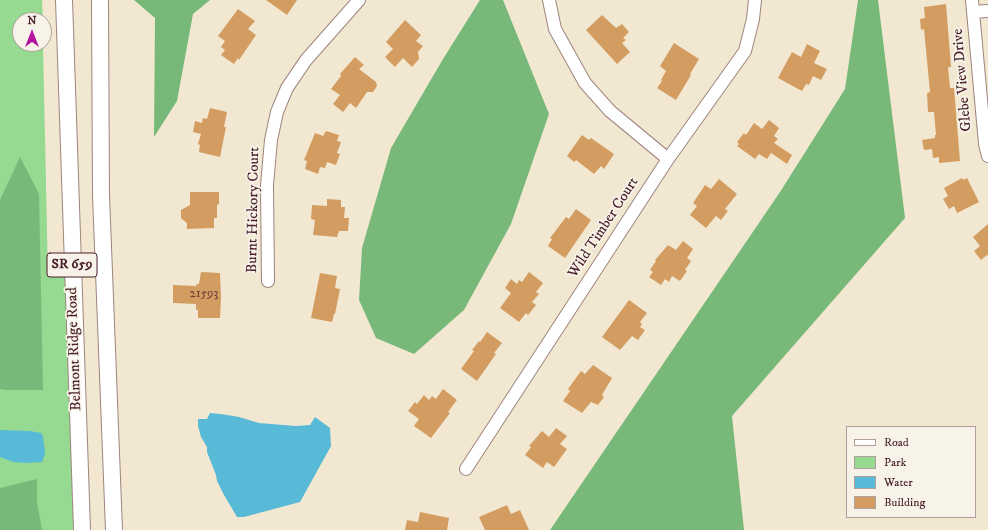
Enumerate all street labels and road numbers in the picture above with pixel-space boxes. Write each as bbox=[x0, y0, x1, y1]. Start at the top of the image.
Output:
street label: Glebe View Drive bbox=[950, 28, 976, 132]
street label: Burnt Hickory Court bbox=[244, 147, 264, 273]
street label: Wild Timber Court bbox=[565, 174, 643, 282]
road number: SR 659 bbox=[47, 253, 97, 277]
street label: Belmont Ridge Road bbox=[64, 287, 86, 411]

